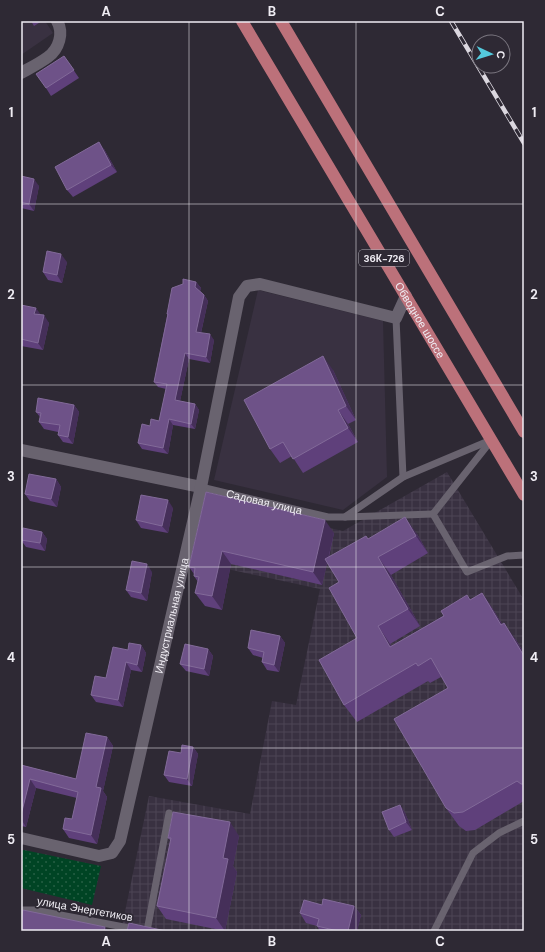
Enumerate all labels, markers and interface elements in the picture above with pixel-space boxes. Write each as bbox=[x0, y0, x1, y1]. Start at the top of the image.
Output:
text: A bbox=[101, 3, 111, 20]
text: B bbox=[268, 3, 276, 20]
text: C bbox=[435, 3, 445, 20]
north arrow bbox=[471, 34, 511, 74]
text: С bbox=[494, 50, 508, 59]
text: 1 bbox=[9, 104, 13, 121]
text: 1 bbox=[532, 104, 536, 121]
road number: 36К-726 bbox=[359, 250, 409, 266]
street label: Обводное шоссе bbox=[392, 279, 448, 361]
text: 2 bbox=[7, 286, 15, 303]
text: 2 bbox=[530, 286, 538, 303]
text: 3 bbox=[7, 468, 15, 485]
text: 3 bbox=[530, 468, 538, 485]
street label: Садовая улица bbox=[225, 486, 305, 518]
street label: Индустриальная улица bbox=[152, 556, 192, 675]
text: 4 bbox=[7, 649, 15, 666]
text: 4 bbox=[530, 649, 538, 666]
text: 5 bbox=[7, 831, 15, 848]
text: 5 bbox=[530, 831, 538, 848]
street label: улица Энергетиков bbox=[36, 894, 134, 924]
text: A bbox=[101, 933, 111, 950]
text: B bbox=[268, 933, 276, 950]
text: C bbox=[435, 933, 445, 950]

